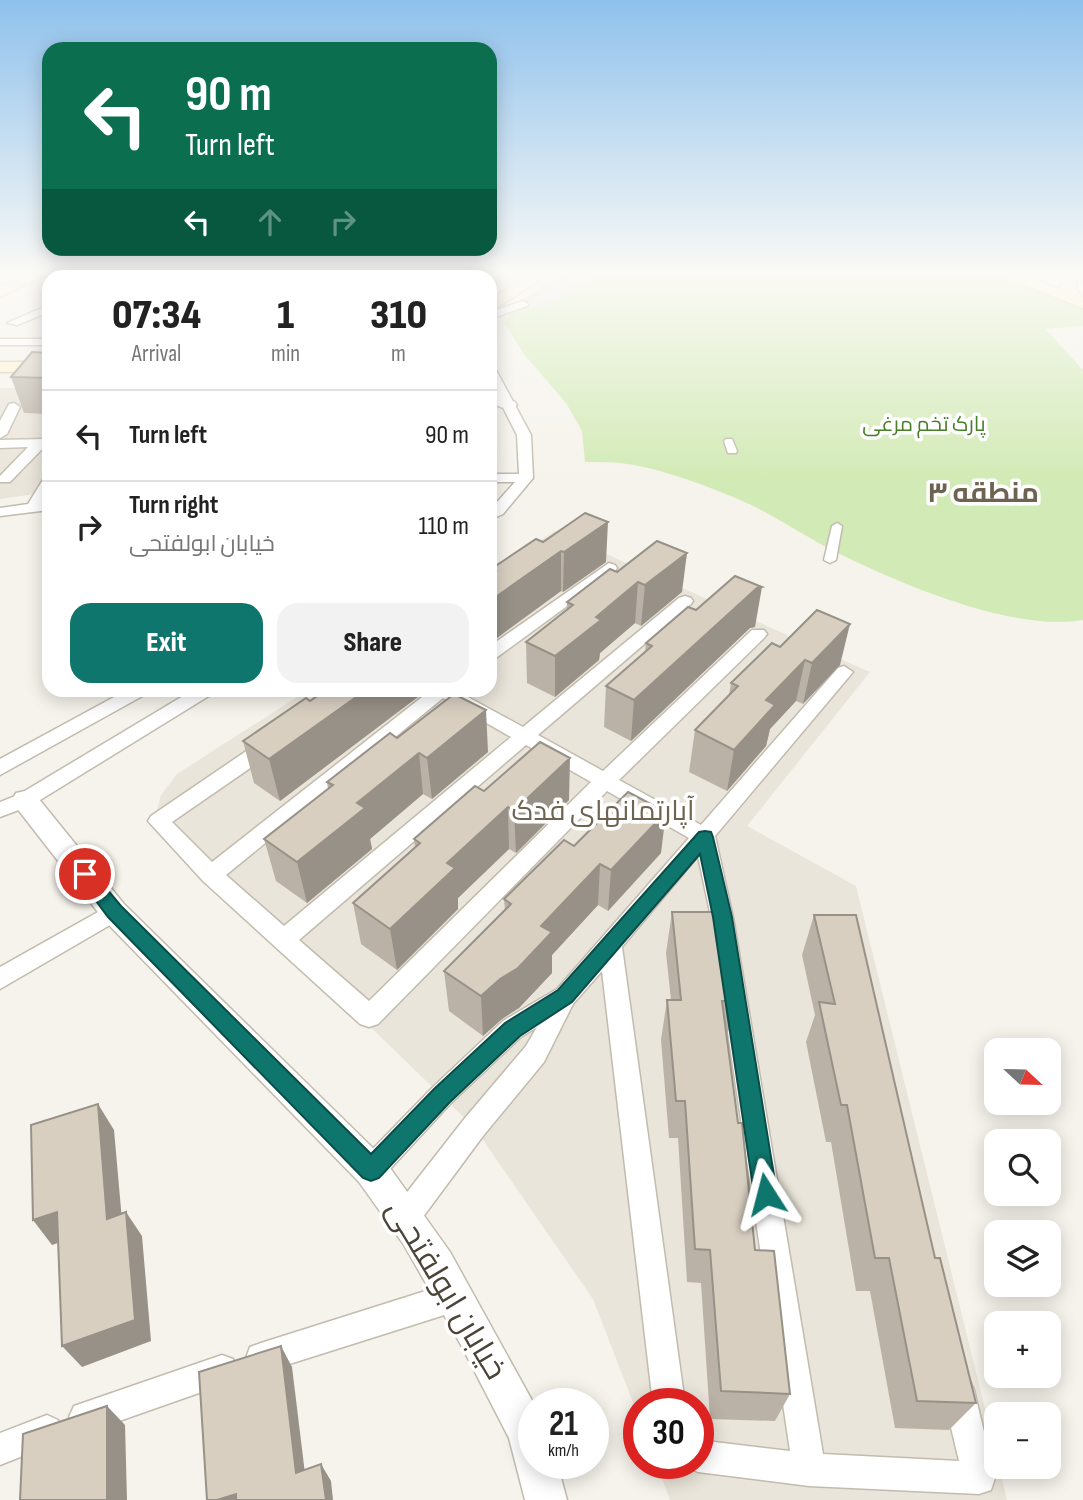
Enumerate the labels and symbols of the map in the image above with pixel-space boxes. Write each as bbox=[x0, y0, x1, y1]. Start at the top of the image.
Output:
park label: پارک تخم مرغی bbox=[862, 412, 986, 438]
district label: منطقه ۳ bbox=[927, 477, 1039, 510]
district label: آپارتمانهای فدک bbox=[512, 795, 695, 829]
pin bbox=[55, 844, 115, 904]
north arrow bbox=[984, 1038, 1060, 1115]
position arrow bbox=[729, 1157, 803, 1231]
street label: خیابان ابولفتحی bbox=[377, 1193, 515, 1387]
speed limit sign: 30 bbox=[623, 1388, 714, 1479]

